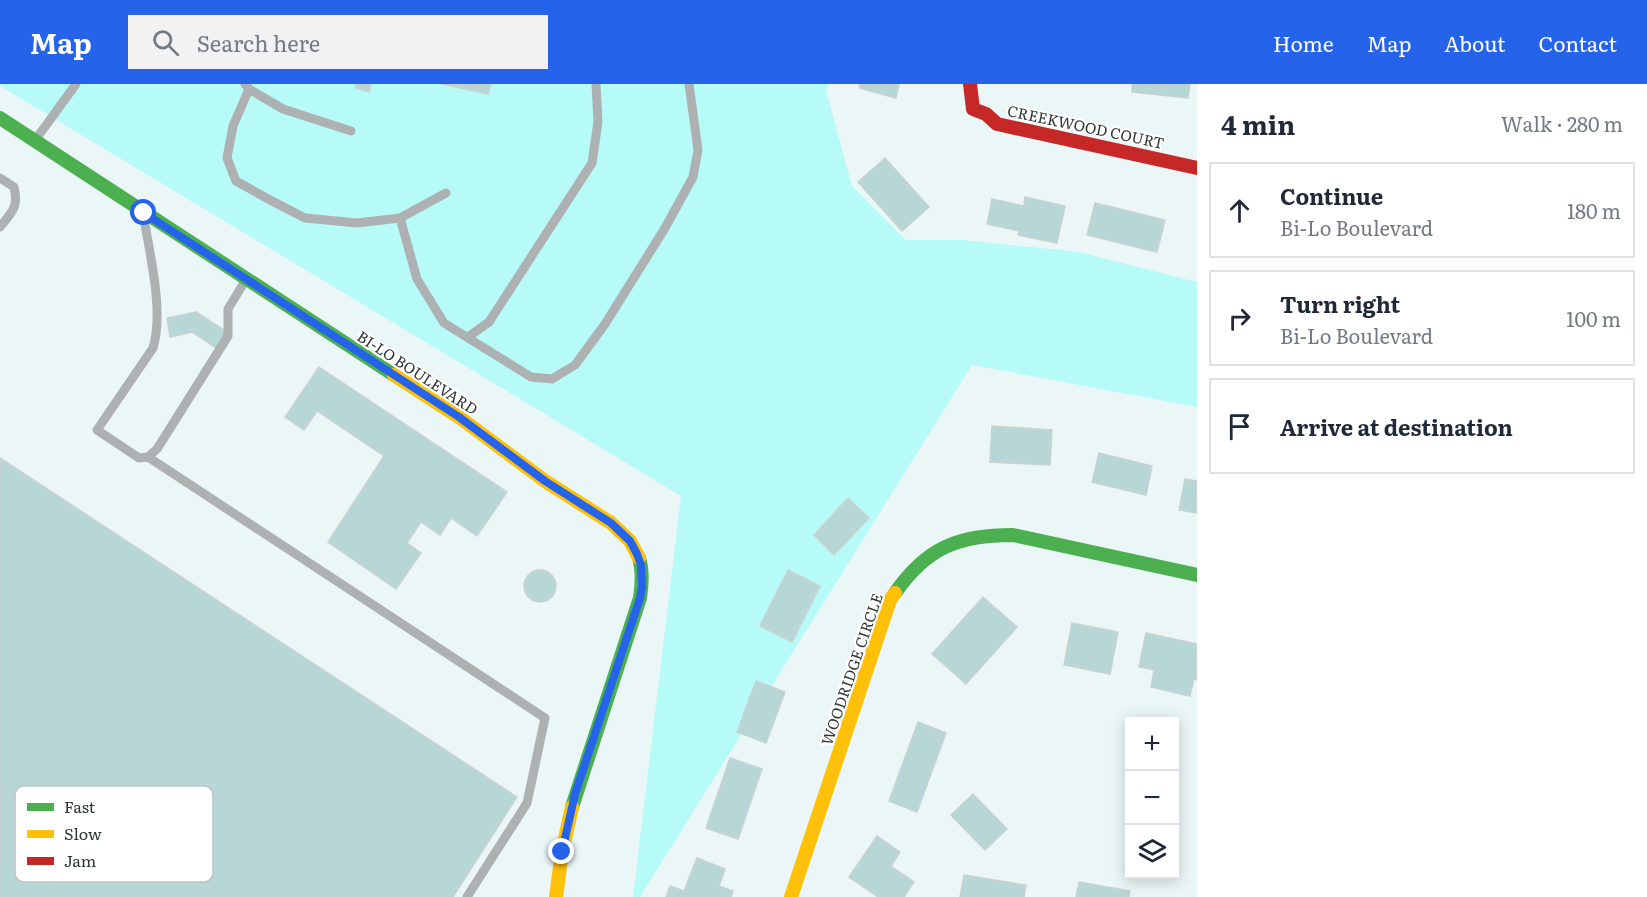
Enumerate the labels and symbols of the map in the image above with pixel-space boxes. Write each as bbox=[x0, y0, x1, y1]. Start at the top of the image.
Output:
street label: CREEKWOOD COURT bbox=[1006, 98, 1166, 154]
route start bbox=[130, 199, 156, 225]
street label: BI-LO BOULEVARD bbox=[353, 324, 483, 420]
street label: WOODRIDGE CIRCLE bbox=[814, 590, 888, 748]
legend bbox=[15, 786, 213, 882]
text: Fast bbox=[64, 794, 96, 818]
text: Slow bbox=[64, 821, 102, 845]
route end bbox=[548, 838, 574, 864]
text: Jam bbox=[64, 848, 97, 872]

